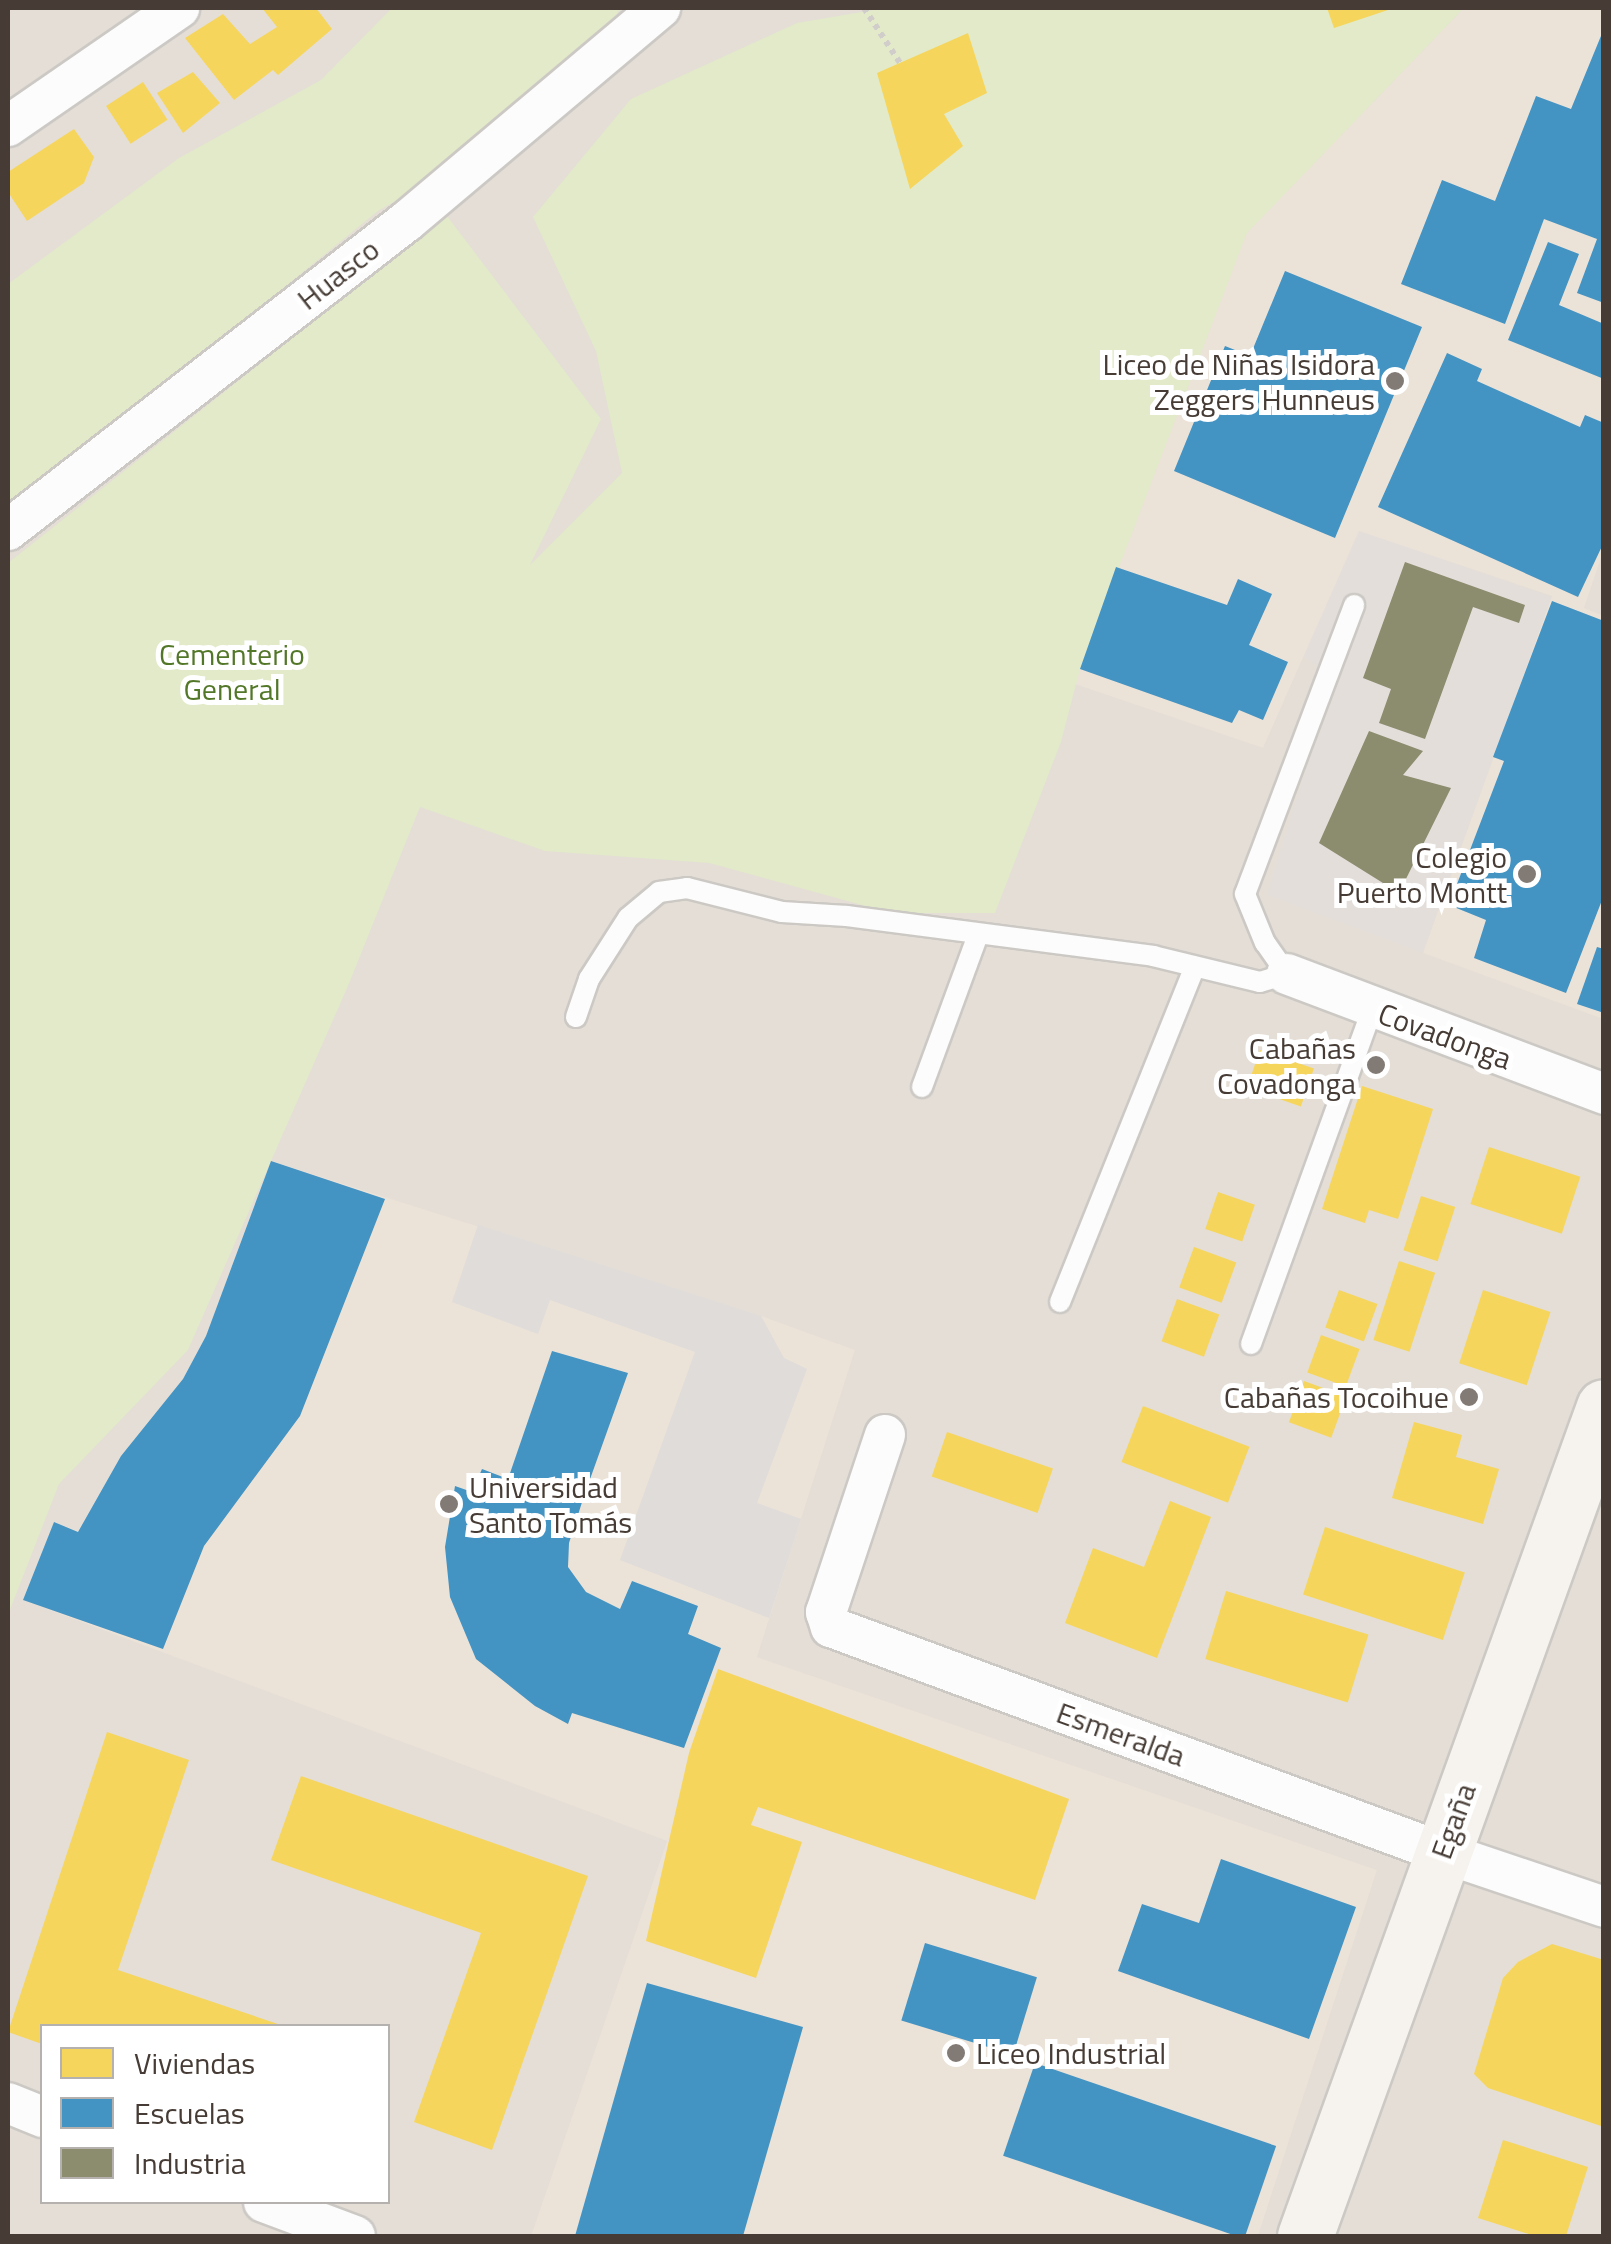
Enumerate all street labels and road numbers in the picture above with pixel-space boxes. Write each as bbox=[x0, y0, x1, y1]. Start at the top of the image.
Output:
street label: Huasco bbox=[290, 231, 386, 317]
street label: Covadonga bbox=[1373, 995, 1517, 1077]
street label: Esmeralda bbox=[1052, 1694, 1190, 1774]
street label: Egaña bbox=[1423, 1778, 1483, 1864]

